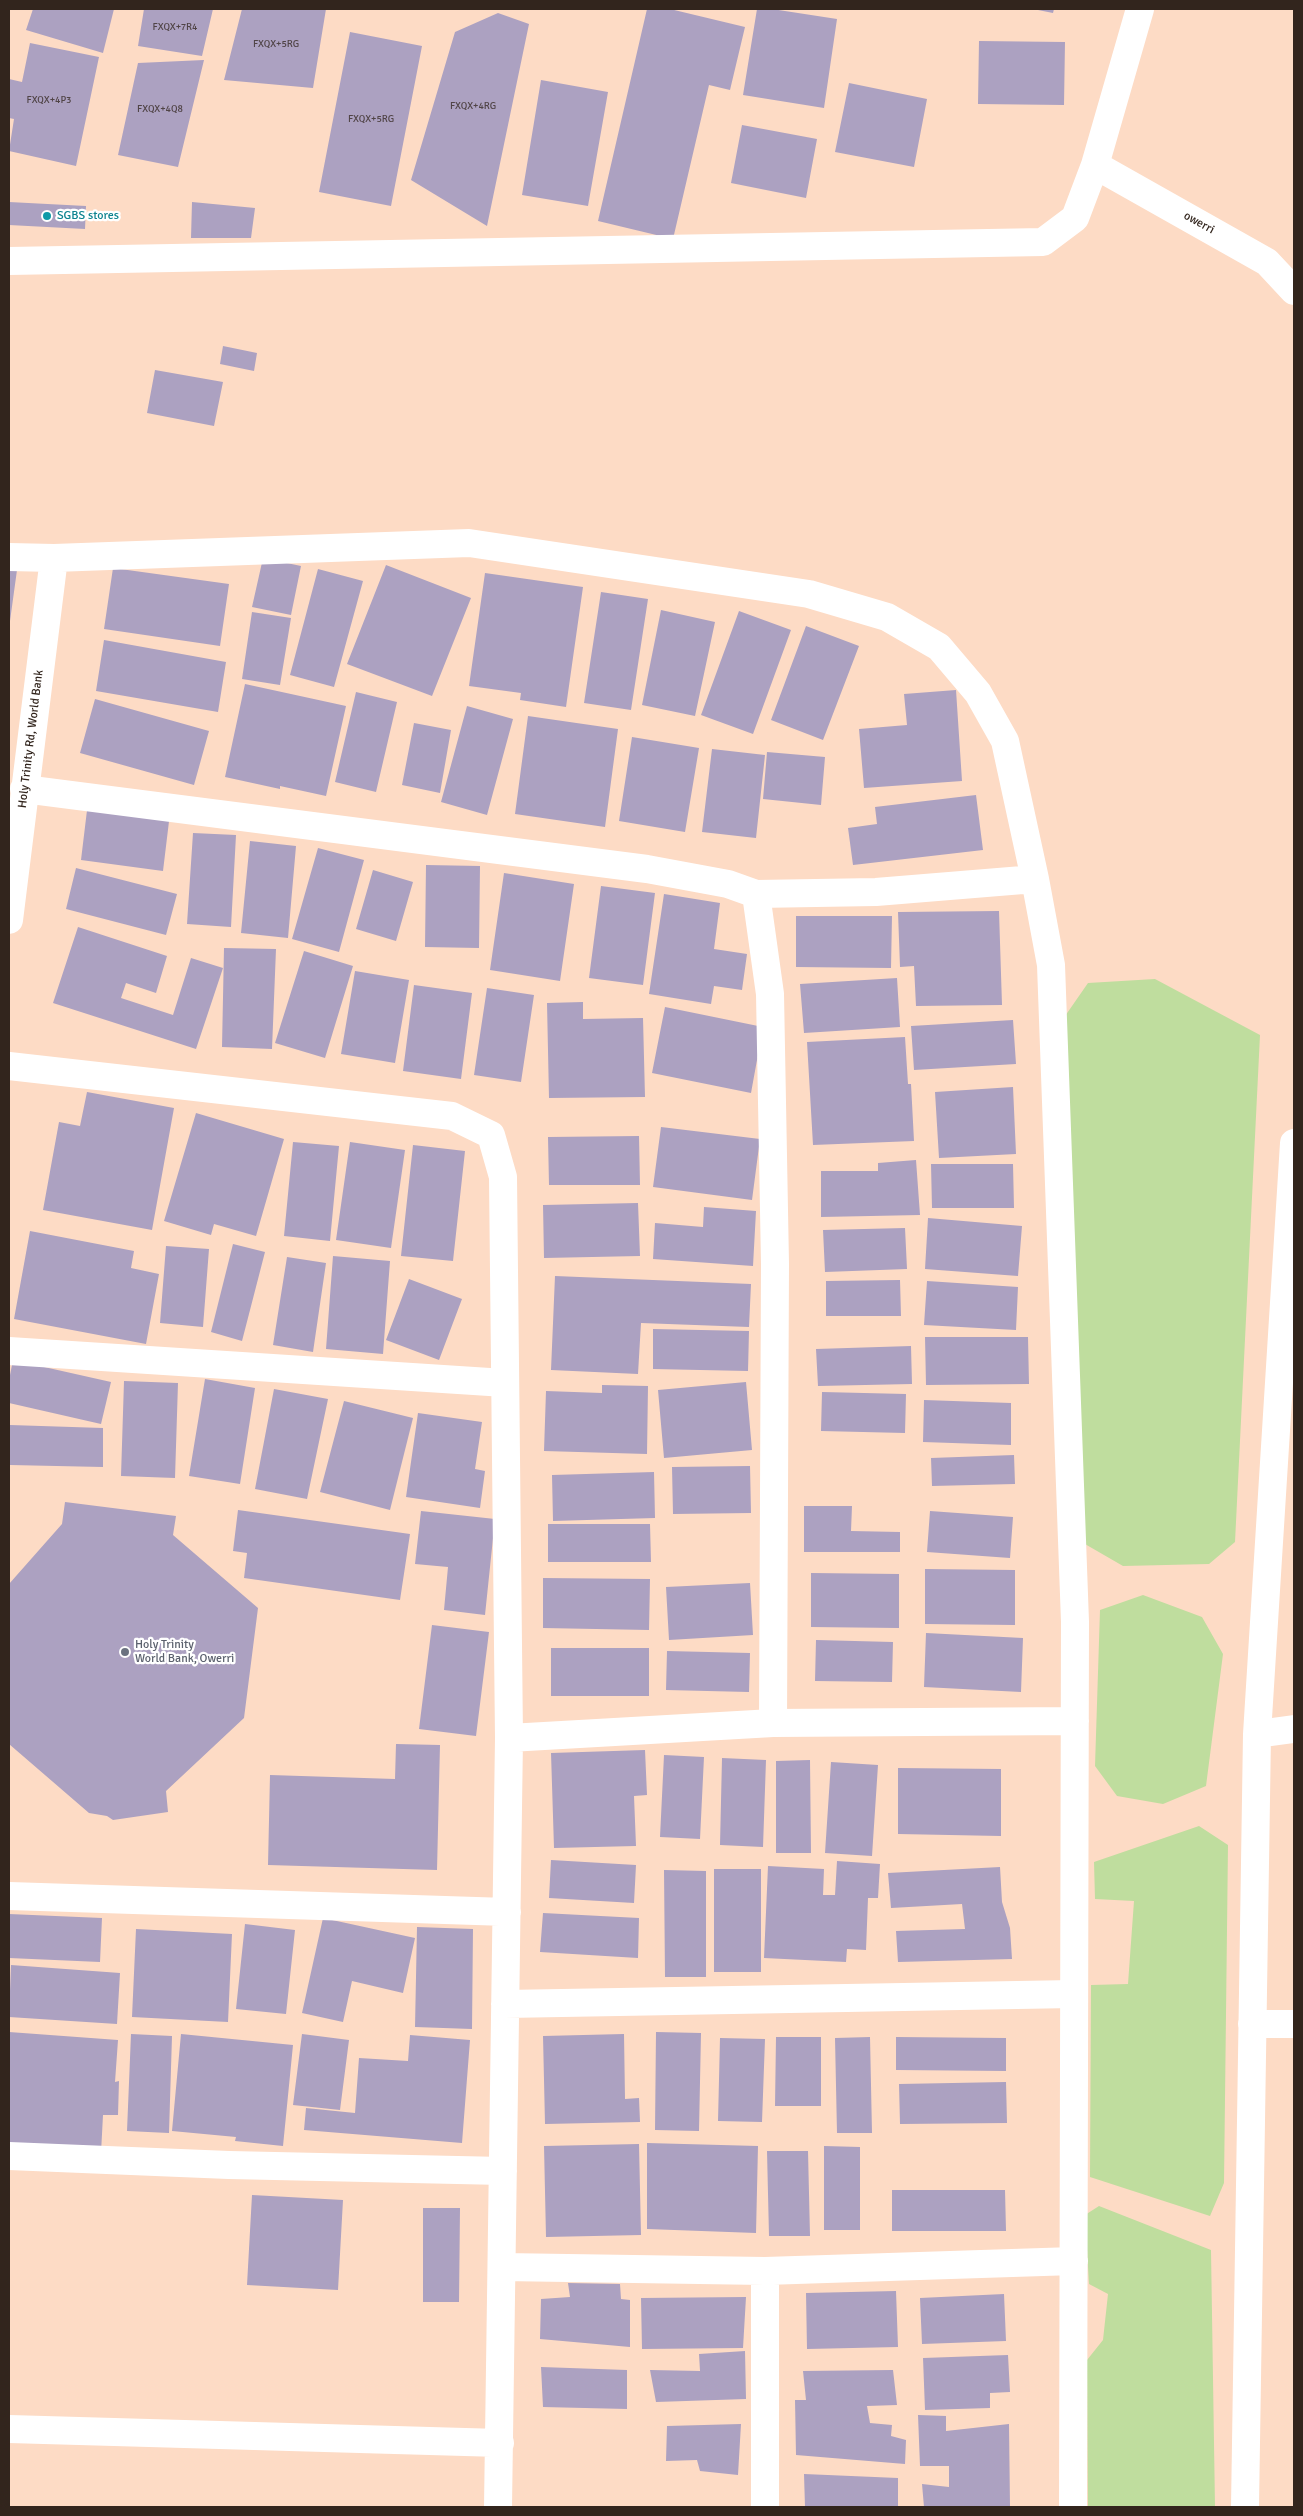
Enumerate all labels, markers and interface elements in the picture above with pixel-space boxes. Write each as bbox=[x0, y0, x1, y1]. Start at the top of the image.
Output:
house number: FXQX+7R4 bbox=[153, 21, 197, 33]
house number: FXQX+5RG bbox=[253, 38, 299, 50]
house number: FXQX+4P3 bbox=[26, 94, 72, 106]
house number: FXQX+4RG bbox=[450, 100, 496, 112]
house number: FXQX+4Q8 bbox=[137, 103, 183, 115]
house number: FXQX+5RG bbox=[348, 113, 394, 125]
place label: SGBS stores bbox=[57, 209, 119, 223]
street label: owerri bbox=[1181, 209, 1217, 237]
marker: SGBS stores bbox=[41, 210, 53, 222]
street label: Holy Trinity Rd, World Bank bbox=[15, 669, 47, 809]
place label: Holy Trinity World Bank, Owerri bbox=[135, 1638, 234, 1666]
marker: Holy Trinity World Bank, Owerri bbox=[119, 1646, 131, 1658]

